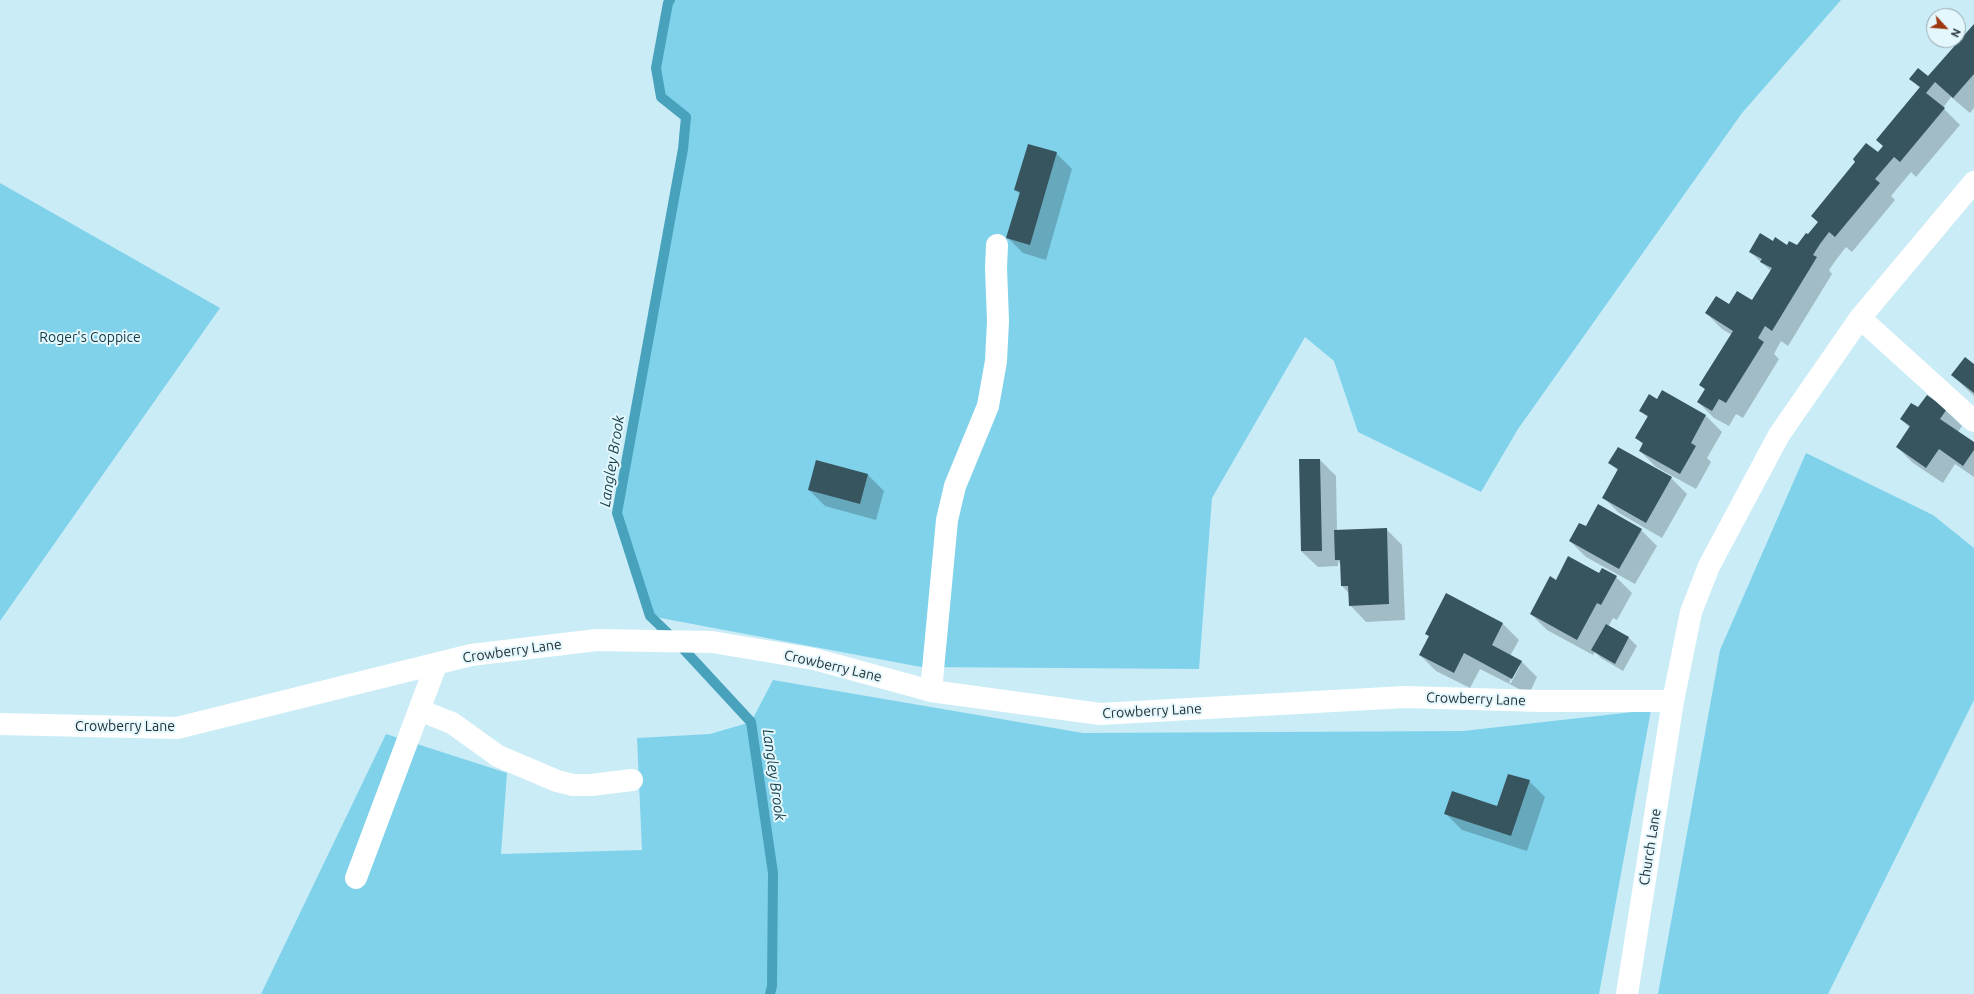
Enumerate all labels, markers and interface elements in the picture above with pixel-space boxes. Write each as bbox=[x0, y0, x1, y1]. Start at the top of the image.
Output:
north arrow bbox=[1926, 8, 1966, 48]
text: N bbox=[1949, 26, 1963, 39]
park label: Roger's Coppice bbox=[39, 329, 141, 345]
water label: Langley Brook bbox=[596, 414, 628, 508]
street label: Crowberry Lane bbox=[461, 636, 563, 666]
street label: Crowberry Lane bbox=[783, 647, 883, 685]
street label: Crowberry Lane bbox=[1426, 689, 1526, 709]
street label: Crowberry Lane bbox=[1102, 700, 1202, 722]
street label: Crowberry Lane bbox=[75, 718, 175, 734]
water label: Langley Brook bbox=[759, 728, 789, 822]
street label: Church Lane bbox=[1636, 807, 1664, 887]

